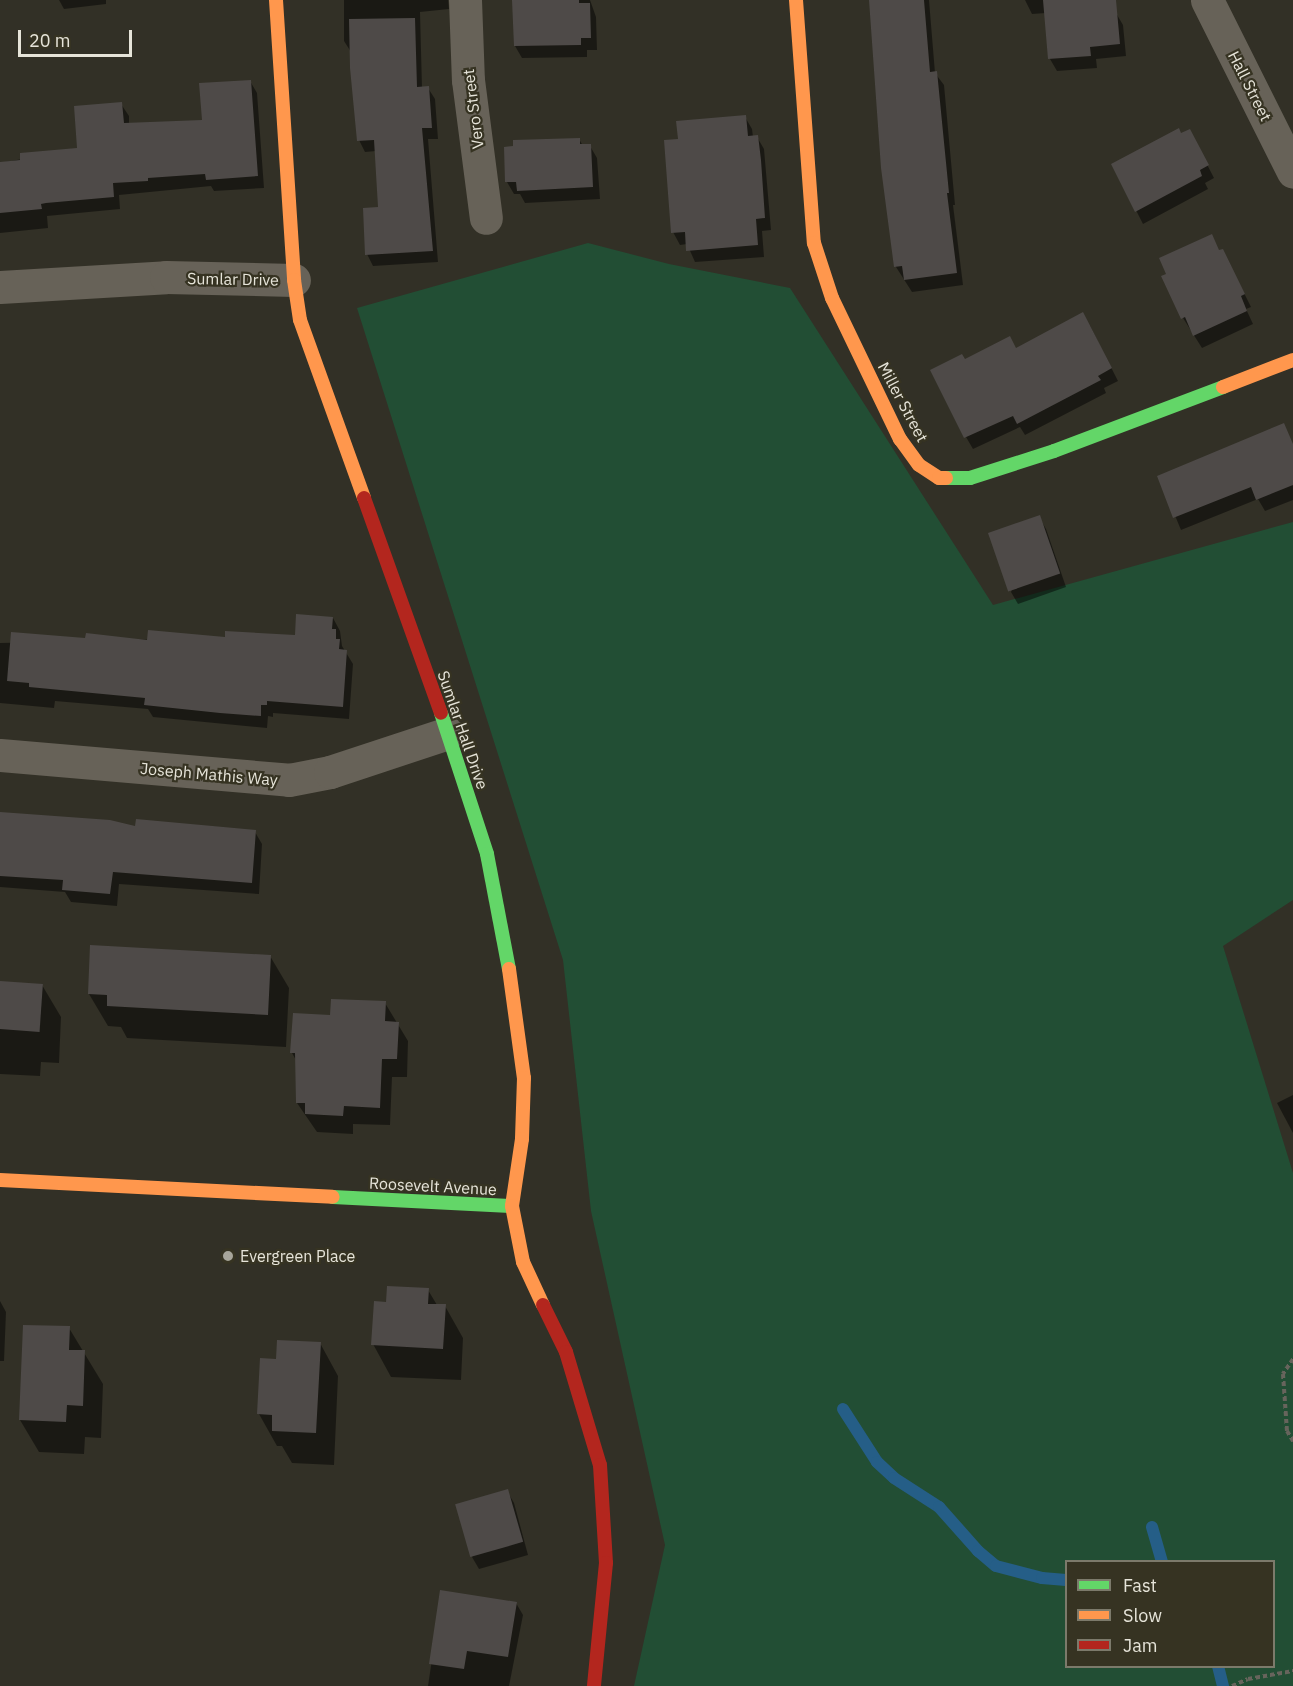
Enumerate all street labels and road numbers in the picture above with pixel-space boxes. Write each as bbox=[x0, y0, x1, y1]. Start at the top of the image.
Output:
street label: Hall Street bbox=[1224, 48, 1276, 124]
street label: Vero Street bbox=[459, 68, 487, 150]
street label: Sumlar Drive bbox=[187, 269, 279, 289]
street label: Miller Street bbox=[874, 359, 932, 445]
street label: Sumlar Hall Drive bbox=[434, 668, 492, 792]
street label: Joseph Mathis Way bbox=[139, 758, 279, 790]
street label: Roosevelt Avenue bbox=[369, 1173, 497, 1199]

